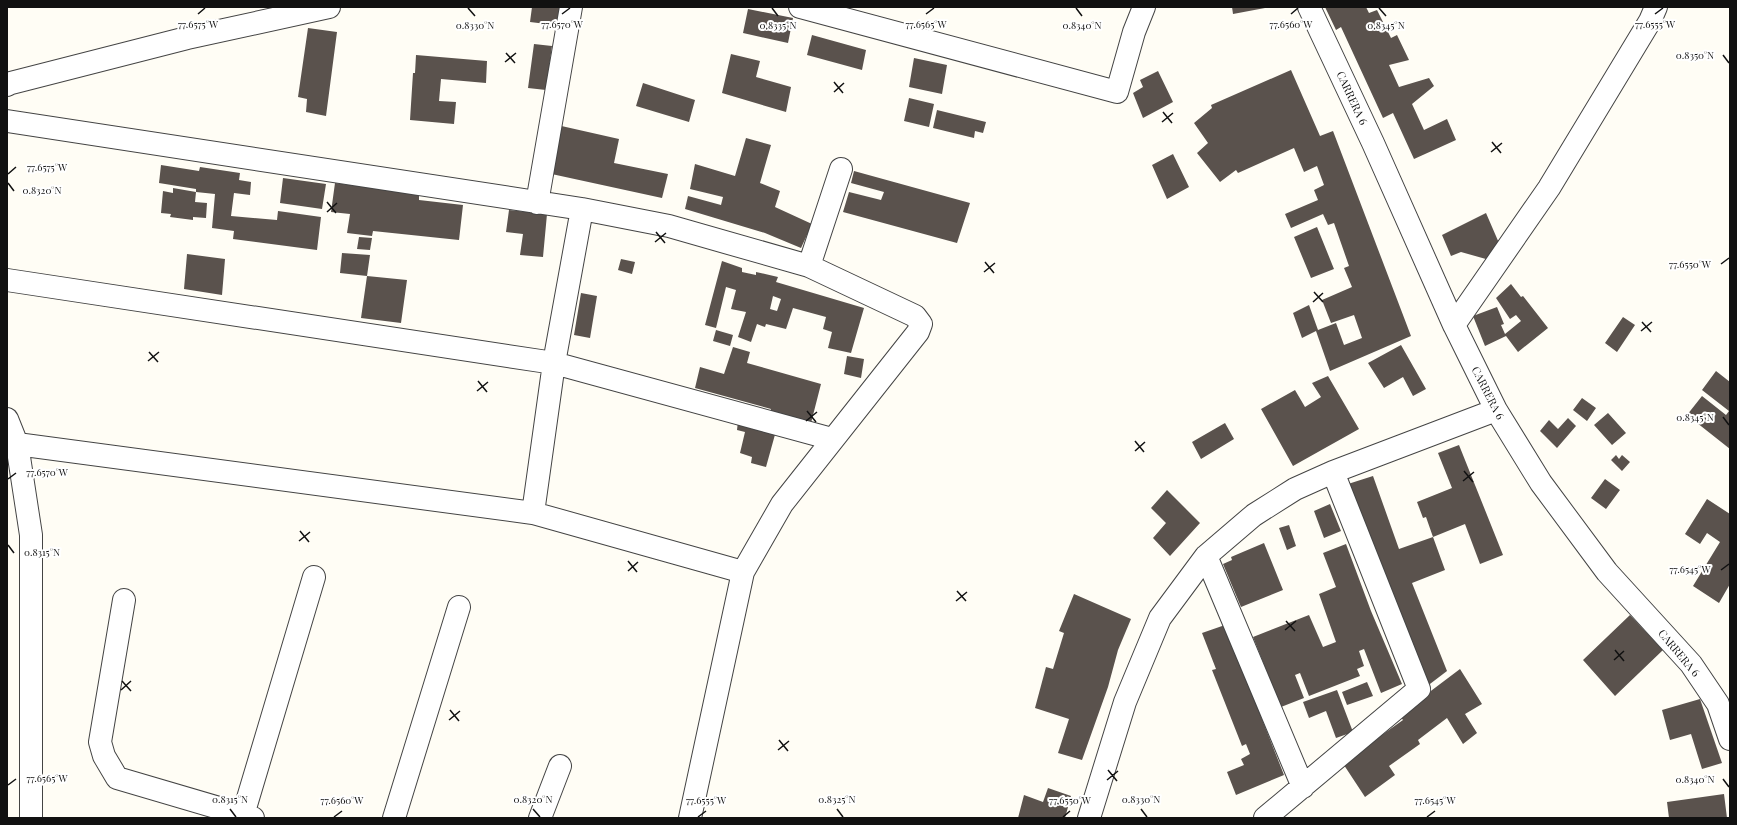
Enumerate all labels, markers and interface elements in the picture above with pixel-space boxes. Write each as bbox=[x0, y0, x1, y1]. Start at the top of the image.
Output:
text: 77.6575°W bbox=[178, 17, 219, 31]
text: 77.6570°W bbox=[541, 17, 584, 31]
text: 77.6565°W bbox=[905, 17, 948, 31]
text: 77.6560°W bbox=[1270, 17, 1313, 31]
text: 77.6555°W bbox=[1635, 17, 1676, 31]
text: 0.8330°N bbox=[456, 18, 494, 32]
text: 0.8335°N bbox=[759, 18, 797, 32]
text: 0.8340°N bbox=[1062, 18, 1102, 32]
text: 0.8345°N bbox=[1367, 18, 1405, 32]
text: 0.8350°N bbox=[1676, 48, 1714, 62]
street label: CARRERA 6 bbox=[1333, 68, 1372, 127]
text: 77.6575°W bbox=[27, 160, 68, 174]
text: 0.8320°N bbox=[23, 183, 62, 197]
text: 77.6550°W bbox=[1669, 257, 1712, 271]
street label: CARRERA 6 bbox=[1469, 364, 1508, 422]
text: 0.8345°N bbox=[1676, 410, 1714, 424]
text: 77.6570°W bbox=[26, 465, 69, 479]
text: 0.8315°N bbox=[24, 545, 60, 559]
text: 77.6545°W bbox=[1670, 562, 1711, 576]
street label: CARRERA 6 bbox=[1655, 626, 1704, 680]
text: 77.6565°W bbox=[26, 771, 69, 785]
text: 0.8340°N bbox=[1675, 772, 1715, 786]
text: 0.8315°N bbox=[212, 792, 248, 806]
text: 0.8320°N bbox=[514, 792, 553, 806]
text: 0.8325°N bbox=[818, 792, 856, 806]
text: 0.8330°N bbox=[1122, 792, 1160, 806]
text: 77.6560°W bbox=[321, 793, 364, 807]
text: 77.6555°W bbox=[686, 793, 727, 807]
text: 77.6550°W bbox=[1049, 793, 1092, 807]
text: 77.6545°W bbox=[1415, 793, 1456, 807]

